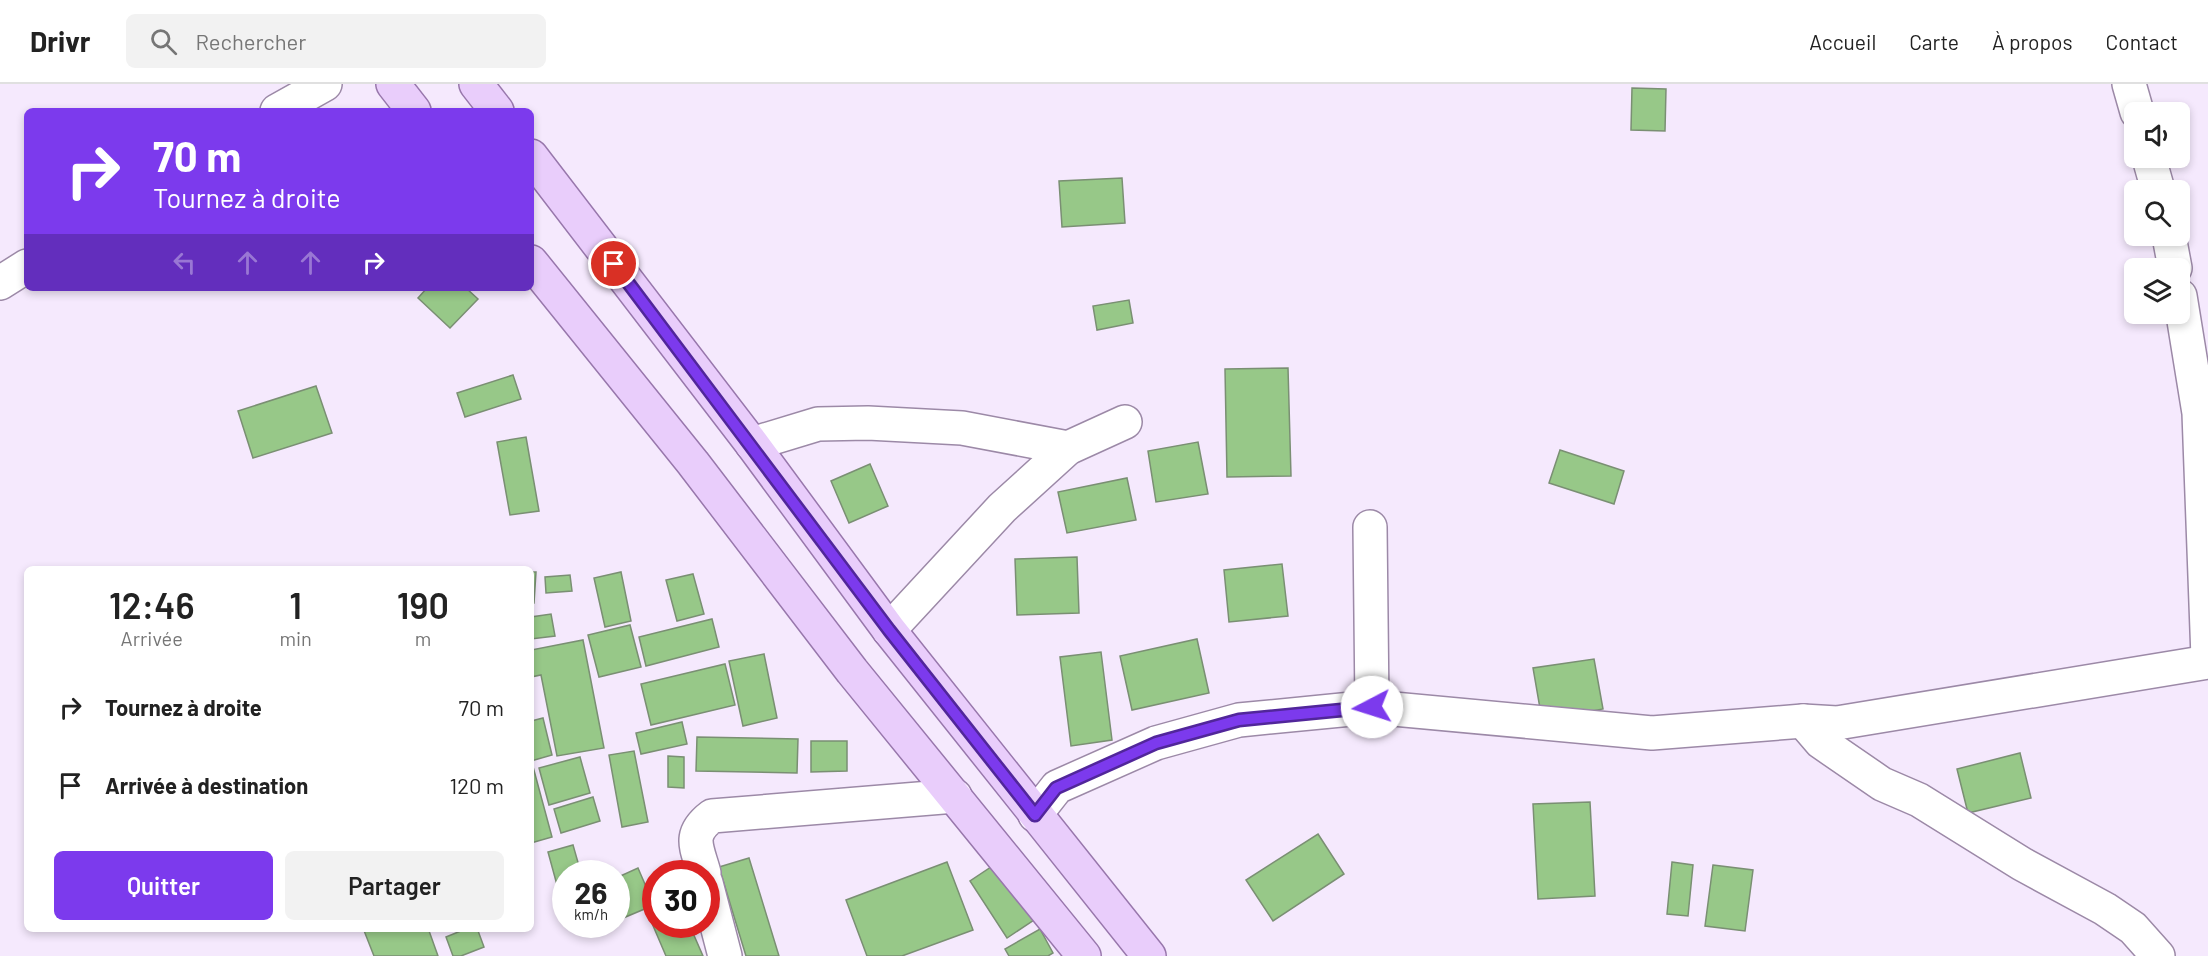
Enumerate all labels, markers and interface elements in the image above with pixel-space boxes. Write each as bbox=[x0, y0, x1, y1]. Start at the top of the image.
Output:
search box bbox=[126, 14, 546, 68]
text: Drivr bbox=[30, 24, 90, 58]
icon: search bbox=[147, 25, 180, 58]
text: Rechercher bbox=[195, 28, 306, 54]
text: Accueil bbox=[1809, 29, 1876, 54]
text: Carte bbox=[1909, 29, 1959, 54]
text: À propos bbox=[1992, 29, 2073, 54]
text: Contact bbox=[2106, 29, 2178, 54]
map controls bbox=[2124, 102, 2190, 324]
button: sound bbox=[2124, 102, 2190, 168]
text: 70 m bbox=[153, 130, 241, 180]
icon: right bbox=[54, 132, 132, 210]
button: search bbox=[2124, 180, 2190, 246]
text: Tournez à droite bbox=[153, 181, 341, 213]
pin bbox=[588, 238, 639, 289]
icon: left bbox=[168, 246, 201, 279]
icon: ahead bbox=[231, 246, 264, 279]
icon: ahead bbox=[294, 246, 327, 279]
icon: right bbox=[357, 246, 390, 279]
icon: arrive bbox=[597, 247, 630, 280]
button: layers bbox=[2124, 258, 2190, 324]
text: 12:46 bbox=[109, 583, 194, 626]
text: 1 bbox=[289, 583, 302, 626]
text: 190 bbox=[397, 583, 449, 626]
text: Arrivée bbox=[121, 626, 183, 650]
text: min bbox=[279, 626, 312, 650]
text: m bbox=[415, 626, 431, 650]
position arrow bbox=[1340, 675, 1404, 739]
icon: right bbox=[54, 691, 87, 724]
text: Tournez à droite bbox=[105, 694, 262, 720]
text: 70 m bbox=[459, 694, 504, 720]
icon: arrive bbox=[54, 769, 87, 802]
text: Arrivée à destination bbox=[105, 772, 308, 798]
text: 120 m bbox=[449, 772, 504, 798]
button: Quitter bbox=[54, 851, 273, 920]
button: Partager bbox=[285, 851, 504, 920]
speed limit sign: 30 bbox=[642, 860, 720, 938]
text: 26 bbox=[575, 874, 607, 910]
text: km/h bbox=[574, 905, 608, 923]

